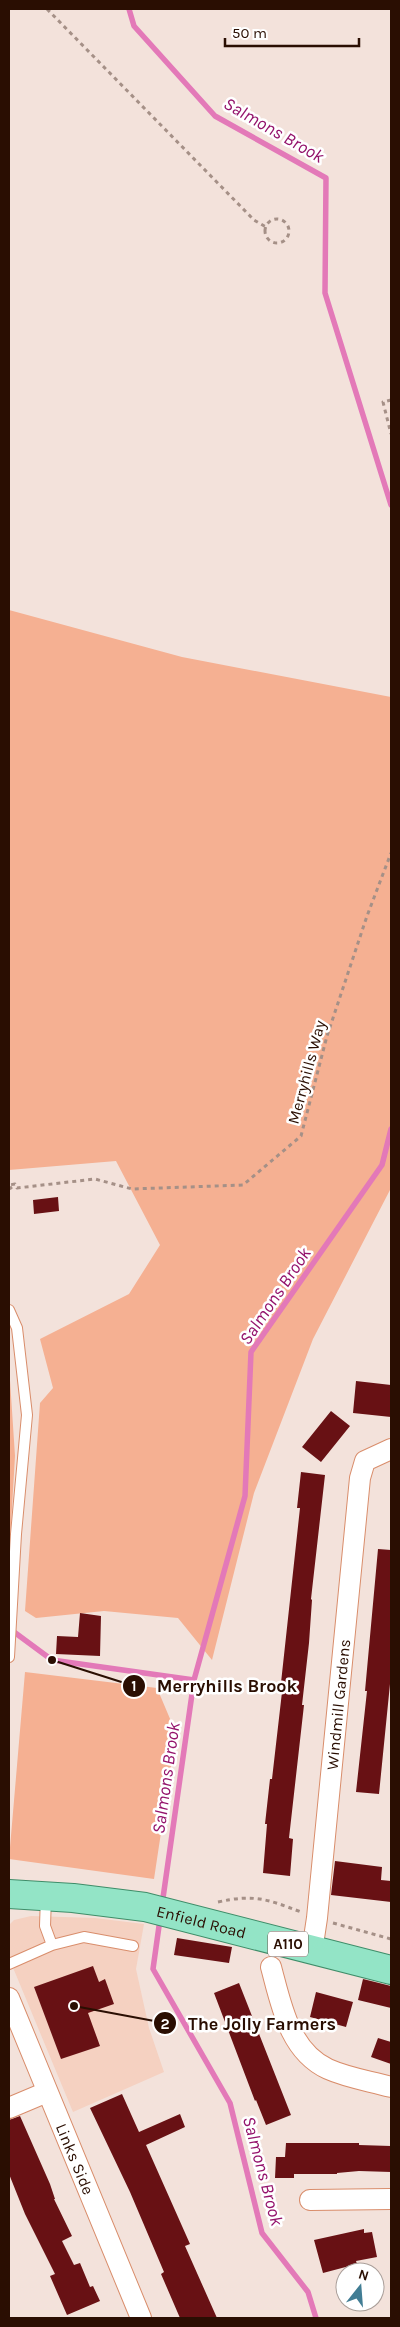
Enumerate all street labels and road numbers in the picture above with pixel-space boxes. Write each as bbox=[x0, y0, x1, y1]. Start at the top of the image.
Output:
street label: Merryhills Way bbox=[284, 1018, 330, 1126]
street label: Windmill Gardens bbox=[323, 1638, 354, 1771]
street label: Enfield Road bbox=[155, 1901, 248, 1943]
road number: A110 bbox=[268, 1932, 308, 1956]
street label: Links Side bbox=[52, 2121, 98, 2197]

